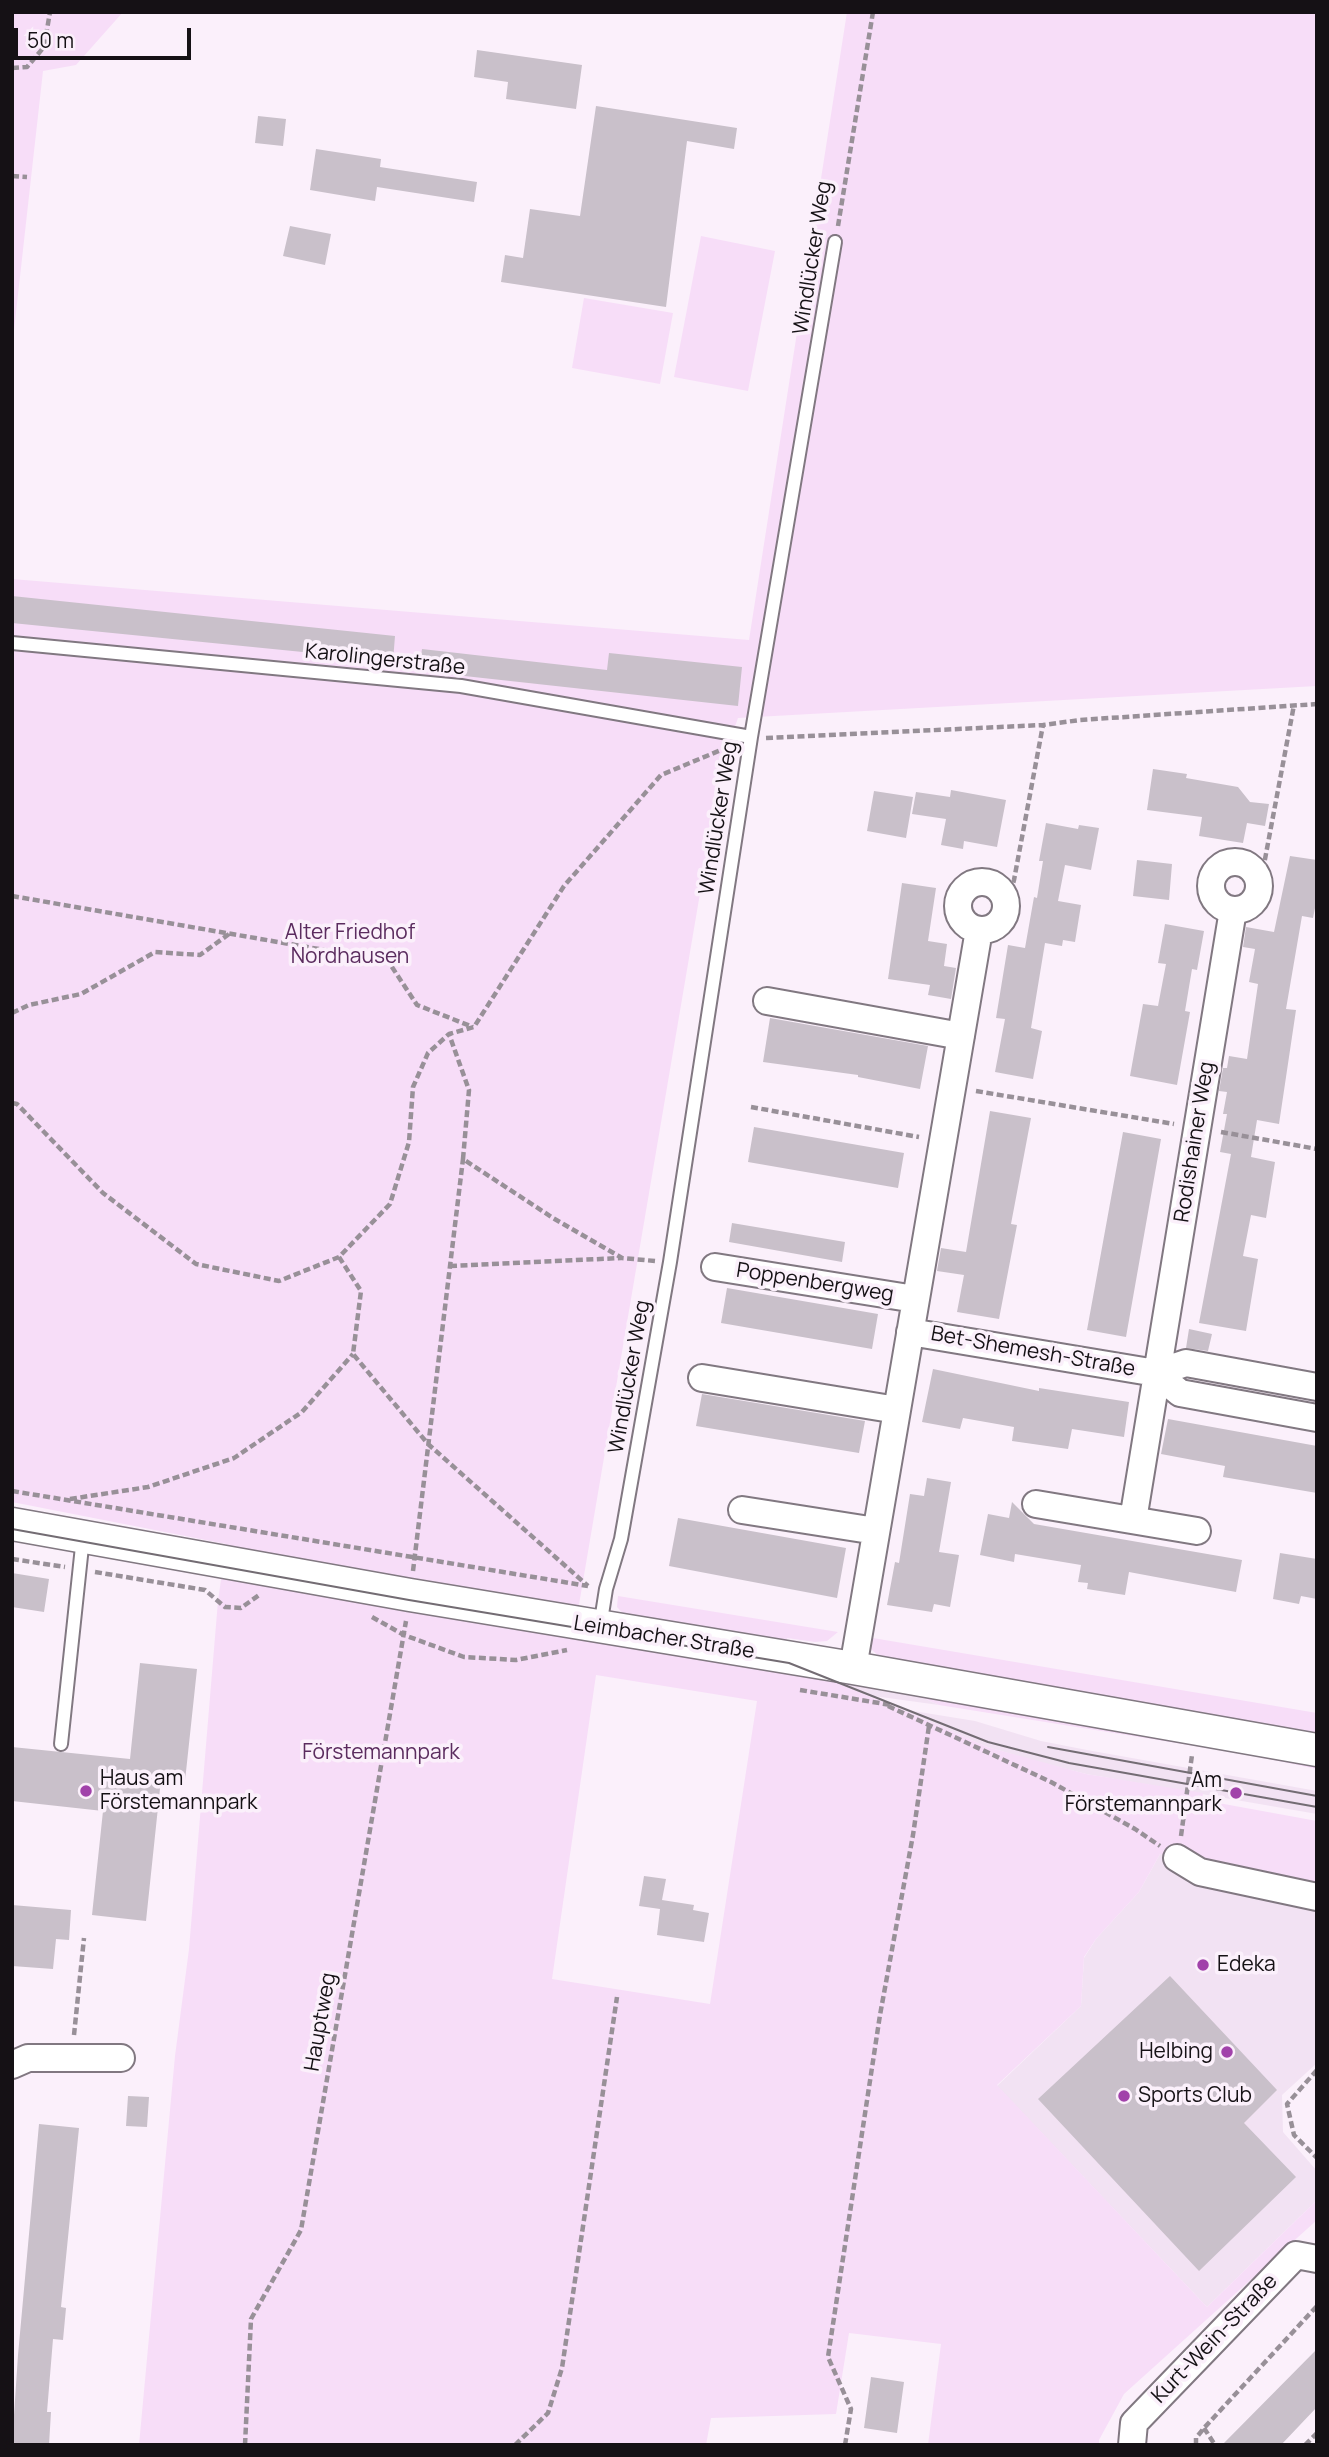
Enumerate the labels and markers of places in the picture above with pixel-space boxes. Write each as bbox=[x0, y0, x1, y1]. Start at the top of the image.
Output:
place label: Haus am Förstemannpark bbox=[100, 1766, 257, 1816]
place label: Am Förstemannpark bbox=[1065, 1768, 1222, 1818]
marker: Haus am Förstemannpark bbox=[78, 1783, 94, 1799]
marker: Am Förstemannpark bbox=[1228, 1785, 1244, 1801]
place label: Edeka bbox=[1217, 1952, 1276, 1978]
marker: Edeka bbox=[1195, 1957, 1211, 1973]
place label: Helbing bbox=[1139, 2039, 1213, 2065]
marker: Helbing bbox=[1219, 2044, 1235, 2060]
place label: Sports Club bbox=[1138, 2083, 1252, 2109]
marker: Sports Club bbox=[1116, 2088, 1132, 2104]

